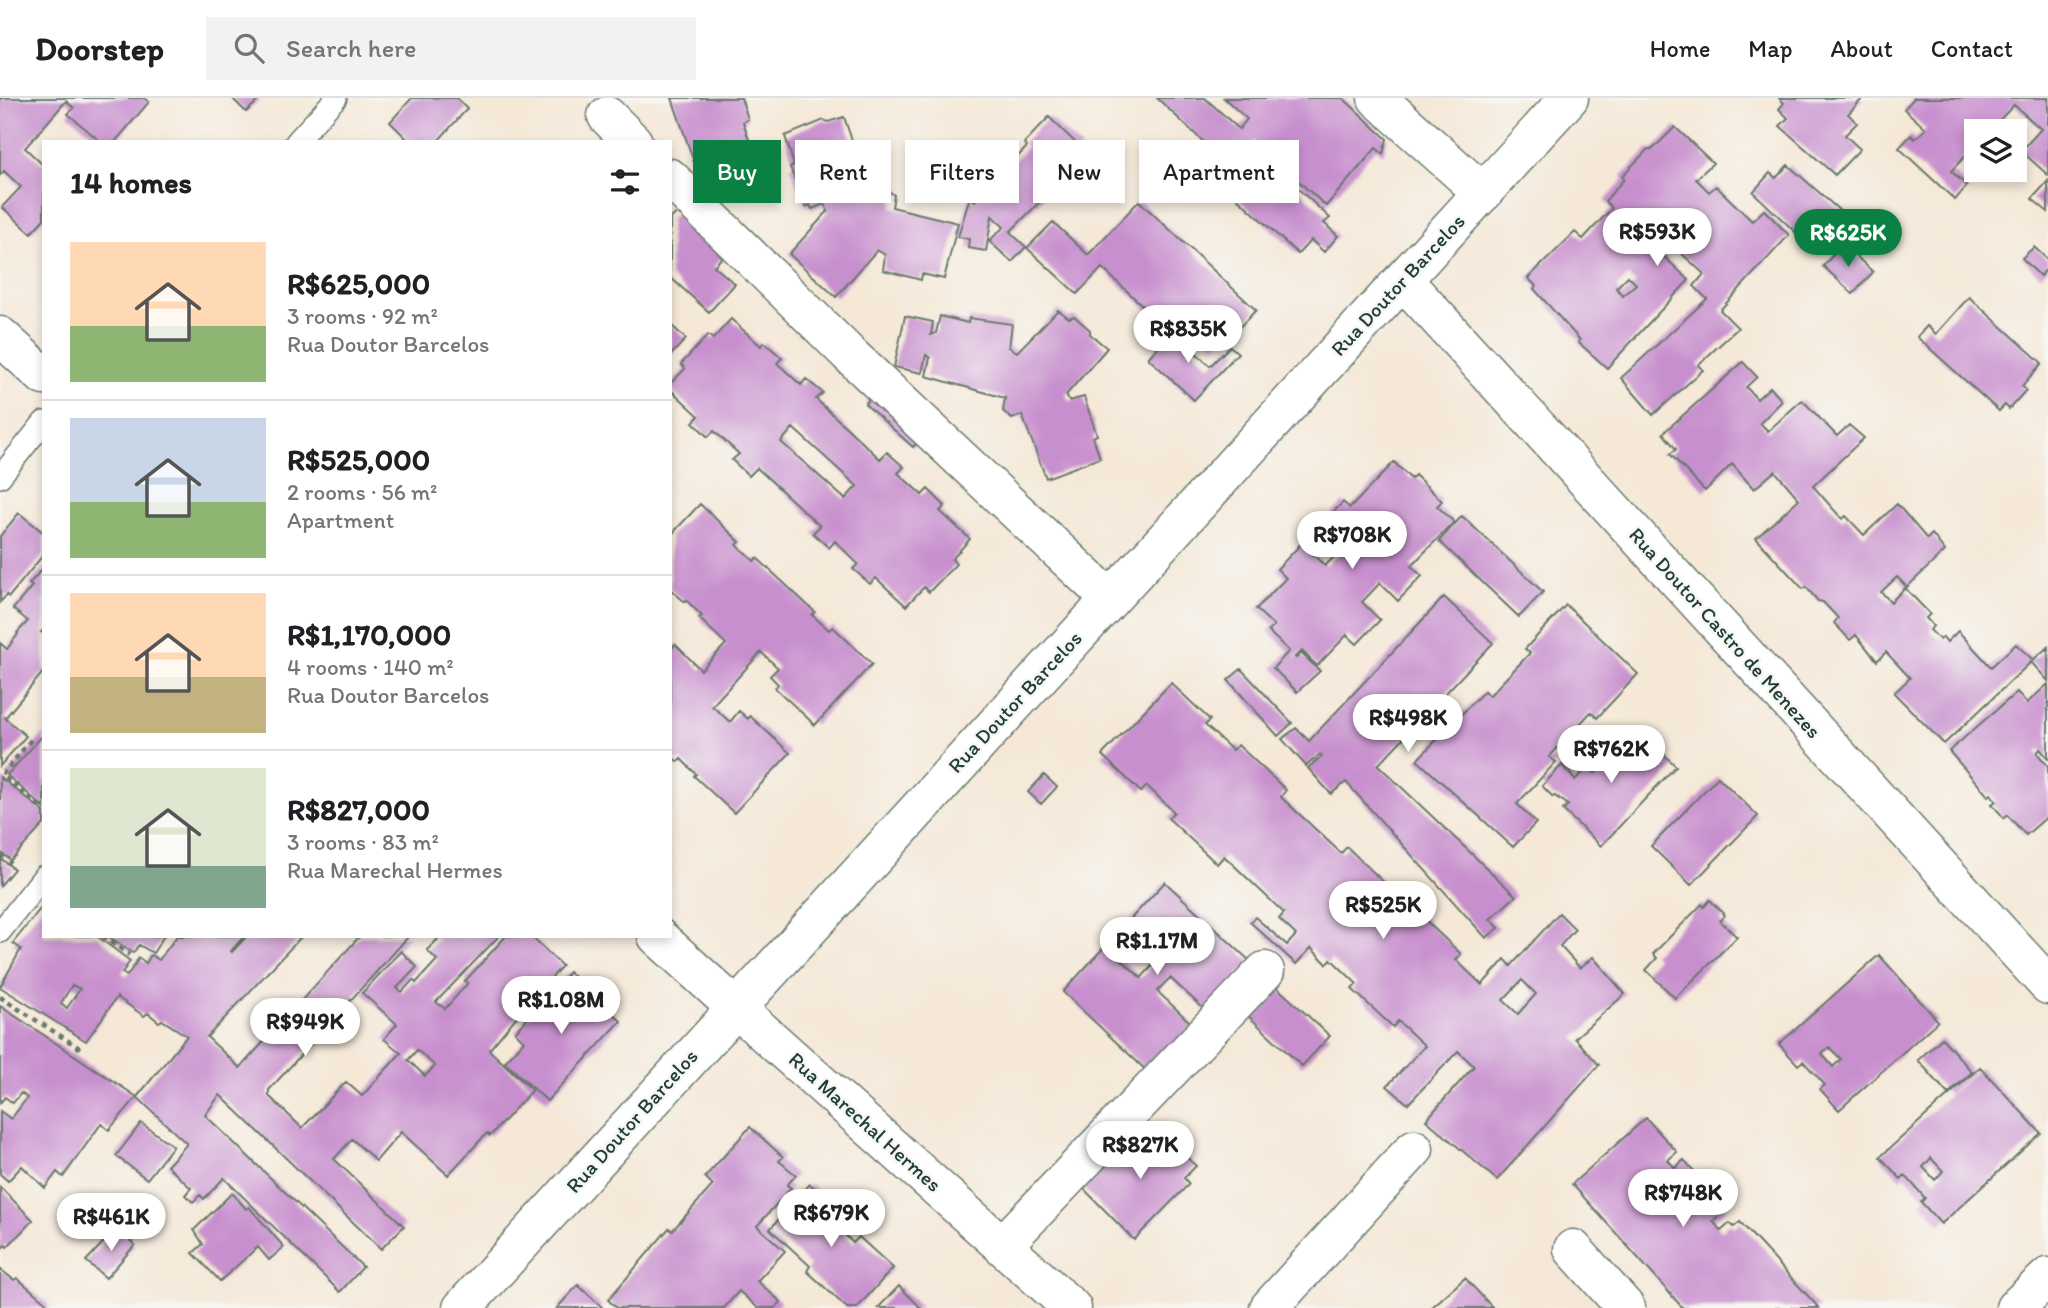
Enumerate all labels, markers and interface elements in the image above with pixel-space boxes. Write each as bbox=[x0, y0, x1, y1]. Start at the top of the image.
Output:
search box bbox=[206, 17, 696, 80]
text: Doorstep bbox=[35, 29, 164, 68]
icon: search bbox=[230, 29, 268, 67]
text: Search here bbox=[286, 32, 416, 64]
text: Home bbox=[1650, 34, 1710, 63]
text: Map bbox=[1748, 34, 1792, 63]
text: About bbox=[1830, 34, 1893, 63]
text: Contact bbox=[1931, 34, 2013, 63]
map controls bbox=[1964, 119, 2027, 182]
button: layers bbox=[1964, 119, 2027, 182]
chip: Buy bbox=[693, 140, 781, 203]
chip: Rent bbox=[795, 140, 891, 203]
chip: Filters bbox=[905, 140, 1019, 203]
chip: New bbox=[1033, 140, 1125, 203]
chip: Apartment bbox=[1139, 140, 1299, 203]
icon: filters bbox=[606, 163, 644, 201]
text: 14 homes bbox=[70, 164, 192, 201]
pin: R$593K bbox=[1600, 208, 1714, 268]
street label: Rua Doutor Barcelos bbox=[1325, 209, 1470, 361]
pin: R$625K bbox=[1791, 209, 1905, 269]
text: R$593K bbox=[1619, 217, 1695, 245]
text: R$625K bbox=[1810, 218, 1886, 246]
text: R$625,000 bbox=[287, 265, 430, 302]
icon: home bbox=[126, 270, 210, 354]
text: 3 rooms · 92 m² bbox=[287, 302, 438, 330]
pin: R$835K bbox=[1131, 306, 1245, 365]
text: R$835K bbox=[1149, 314, 1227, 342]
text: Rua Doutor Barcelos bbox=[287, 330, 489, 358]
text: R$525,000 bbox=[287, 441, 430, 478]
icon: home bbox=[126, 446, 210, 530]
text: 2 rooms · 56 m² bbox=[287, 478, 438, 506]
text: Apartment bbox=[287, 506, 394, 534]
pin: R$708K bbox=[1295, 512, 1409, 571]
text: R$708K bbox=[1313, 520, 1391, 548]
street label: Rua Doutor Castro de Menezes bbox=[1624, 522, 1827, 743]
text: R$1,170,000 bbox=[287, 616, 451, 653]
icon: home bbox=[126, 621, 210, 705]
street label: Rua Doutor Barcelos bbox=[942, 626, 1087, 778]
text: 4 rooms · 140 m² bbox=[287, 653, 454, 681]
text: Rua Doutor Barcelos bbox=[287, 681, 489, 709]
pin: R$498K bbox=[1351, 694, 1465, 754]
text: R$498K bbox=[1369, 703, 1447, 731]
pin: R$762K bbox=[1554, 726, 1668, 785]
text: R$762K bbox=[1573, 734, 1649, 762]
text: R$827,000 bbox=[287, 791, 430, 828]
icon: home bbox=[126, 796, 210, 880]
text: 3 rooms · 83 m² bbox=[287, 828, 439, 856]
text: Rua Marechal Hermes bbox=[287, 856, 503, 884]
pin: R$525K bbox=[1326, 882, 1440, 941]
text: R$525K bbox=[1345, 890, 1421, 918]
pin: R$1.17M bbox=[1092, 918, 1222, 977]
text: R$1.17M bbox=[1116, 926, 1198, 954]
pin: R$1.08M bbox=[496, 976, 626, 1036]
text: R$1.08M bbox=[517, 985, 605, 1013]
pin: R$949K bbox=[248, 998, 362, 1058]
text: R$949K bbox=[266, 1007, 344, 1035]
street label: Rua Doutor Barcelos bbox=[560, 1044, 703, 1198]
street label: Rua Marechal Hermes bbox=[784, 1046, 947, 1197]
pin: R$827K bbox=[1083, 1122, 1197, 1181]
text: R$827K bbox=[1102, 1130, 1178, 1158]
pin: R$748K bbox=[1626, 1170, 1740, 1229]
text: R$748K bbox=[1644, 1178, 1722, 1206]
pin: R$679K bbox=[774, 1190, 888, 1249]
pin: R$461K bbox=[54, 1194, 168, 1253]
text: R$679K bbox=[793, 1198, 869, 1226]
text: R$461K bbox=[73, 1202, 149, 1230]

